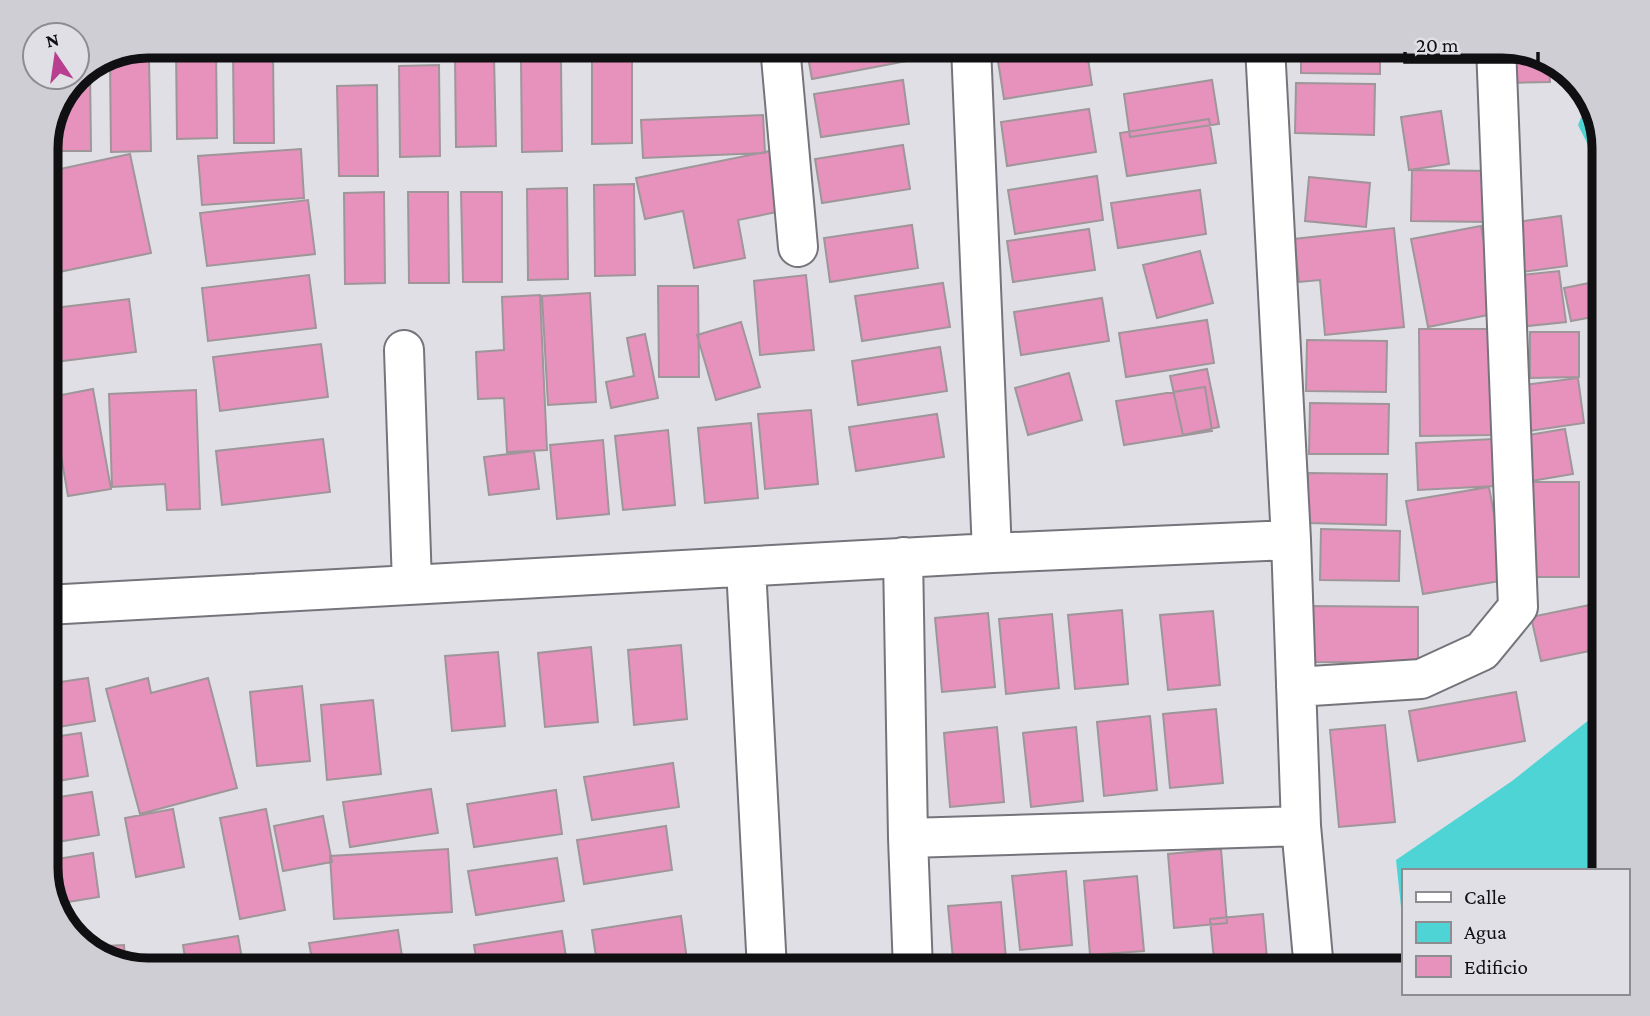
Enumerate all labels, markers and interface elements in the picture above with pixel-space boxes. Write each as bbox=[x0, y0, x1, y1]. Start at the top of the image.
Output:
north arrow bbox=[21, 21, 91, 91]
scale bar bbox=[1405, 21, 1538, 65]
text: N bbox=[44, 28, 61, 52]
text: 20 m bbox=[1416, 33, 1459, 57]
legend bbox=[1402, 869, 1629, 995]
text: Calle bbox=[1464, 885, 1506, 909]
text: Agua bbox=[1464, 920, 1507, 944]
text: Edificio bbox=[1464, 955, 1528, 979]

